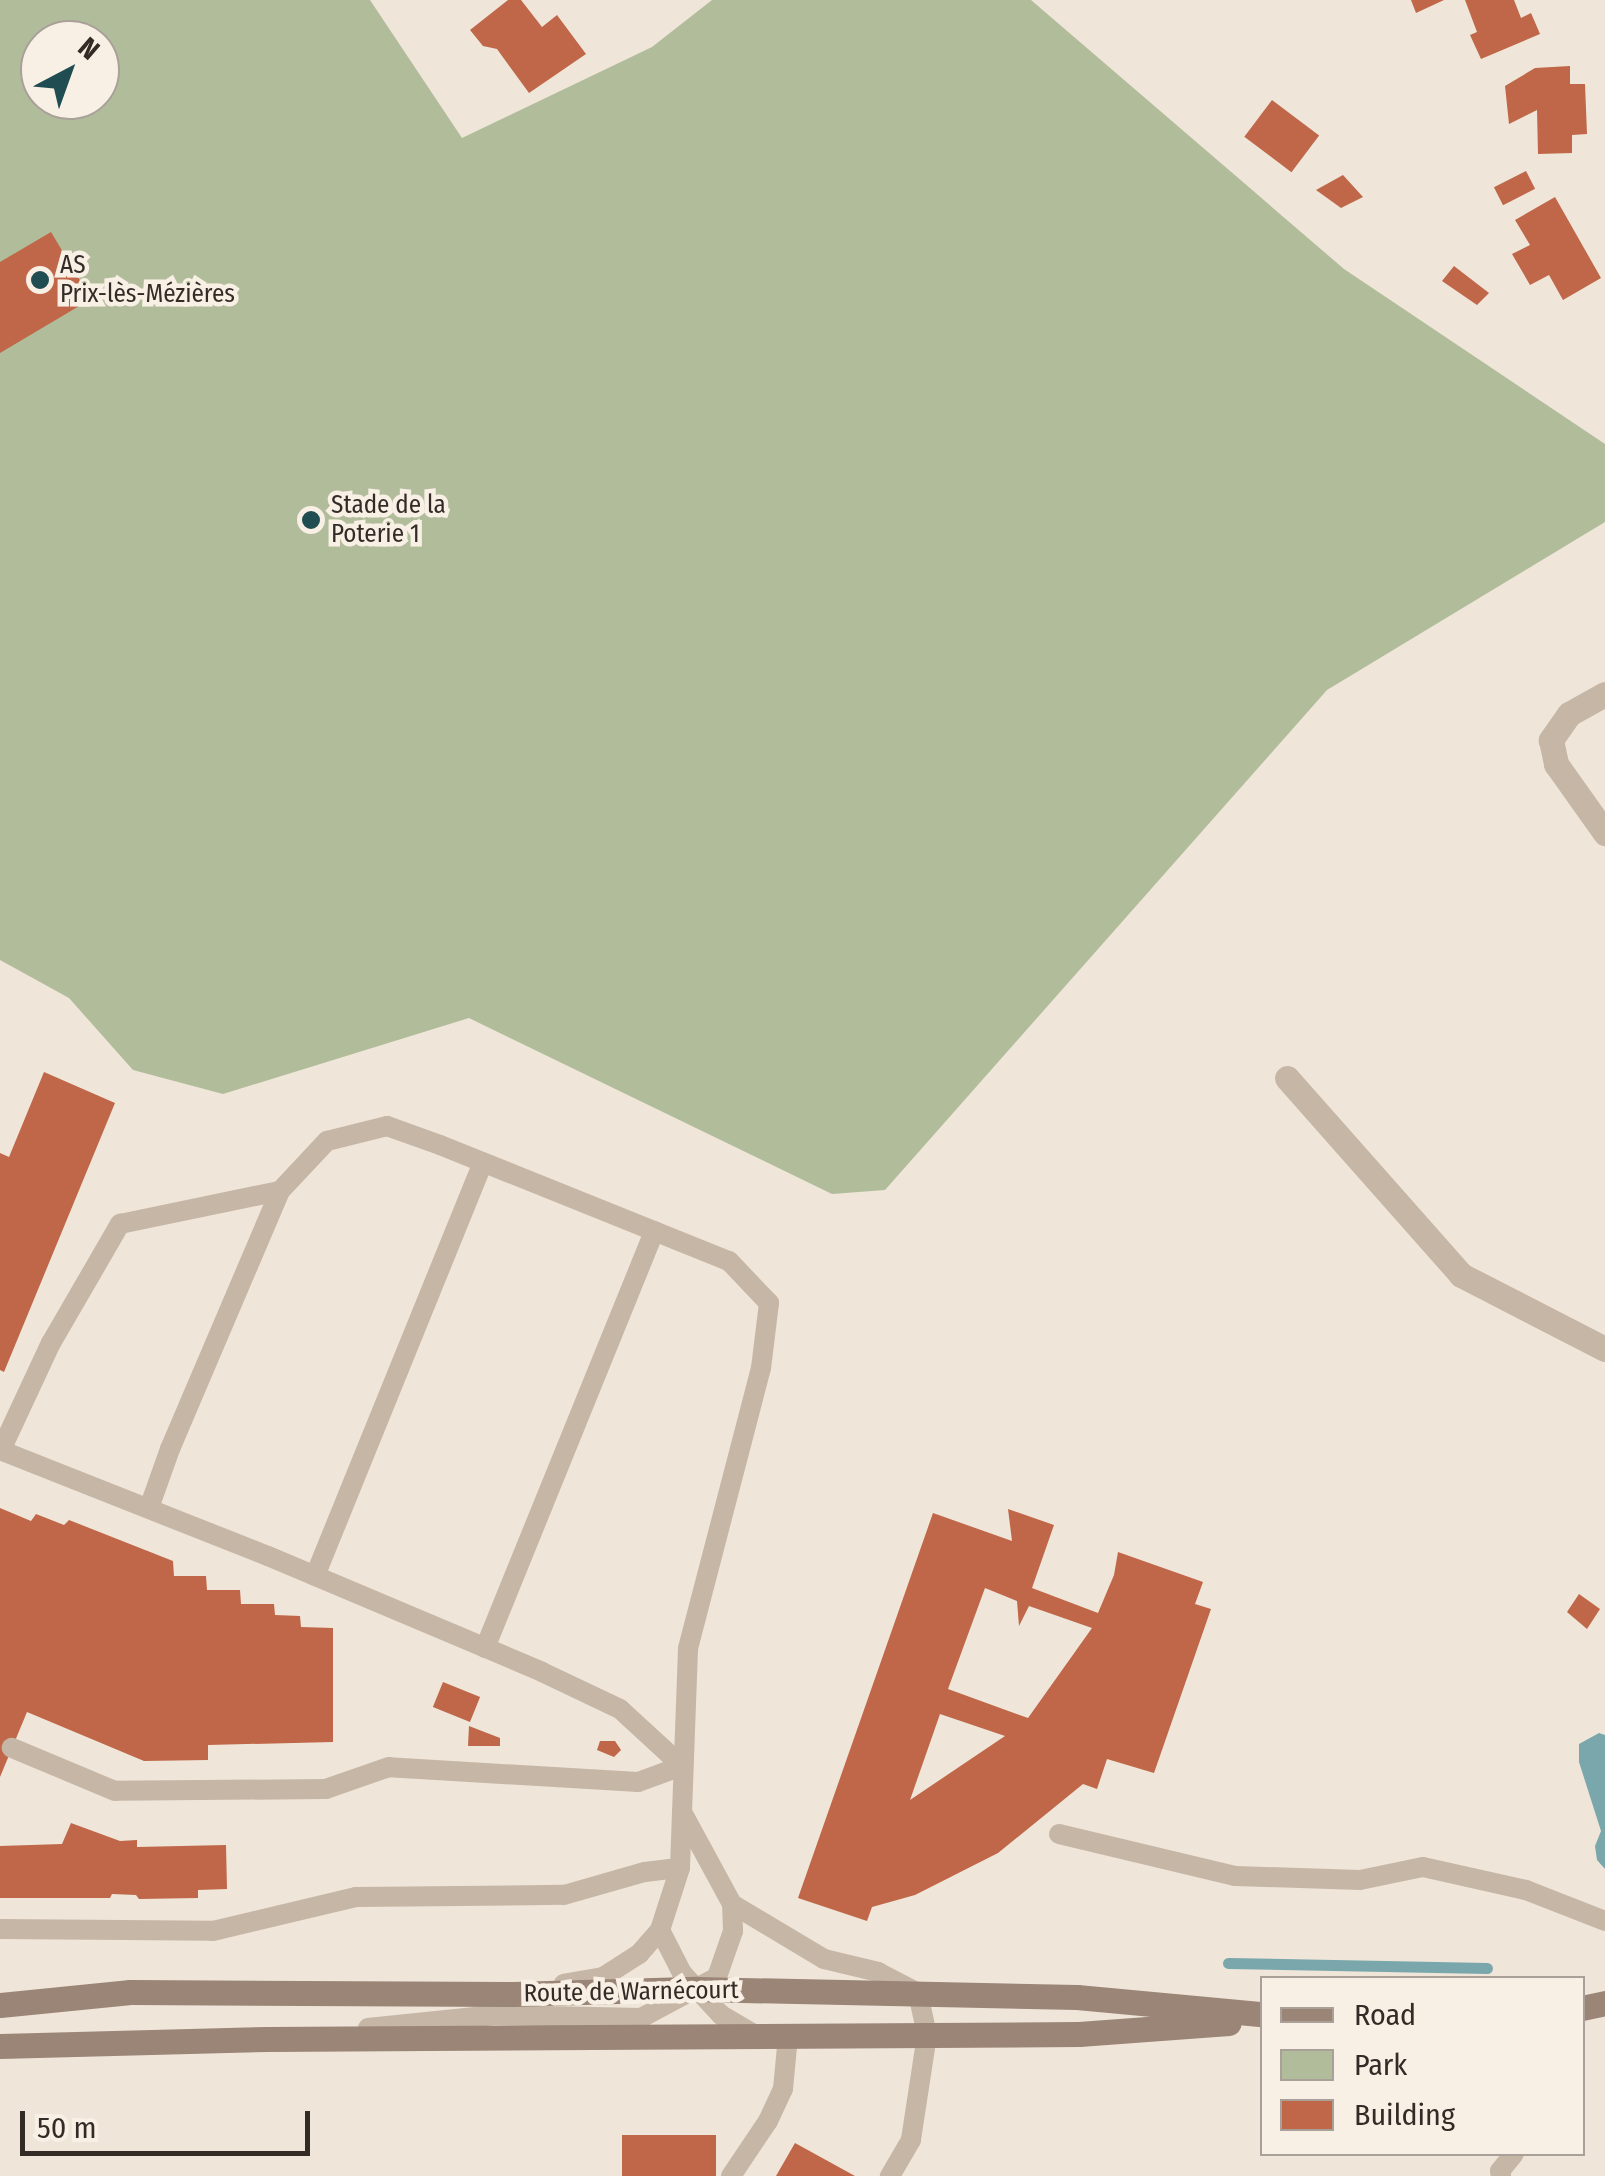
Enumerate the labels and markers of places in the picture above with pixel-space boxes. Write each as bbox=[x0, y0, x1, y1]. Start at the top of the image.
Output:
place label: AS Prix-lès-Mézières bbox=[60, 251, 235, 310]
marker: AS Prix-lès-Mézières bbox=[29, 269, 51, 291]
place label: Stade de la Poterie 1 bbox=[331, 491, 446, 550]
marker: Stade de la Poterie 1 bbox=[300, 509, 322, 531]

